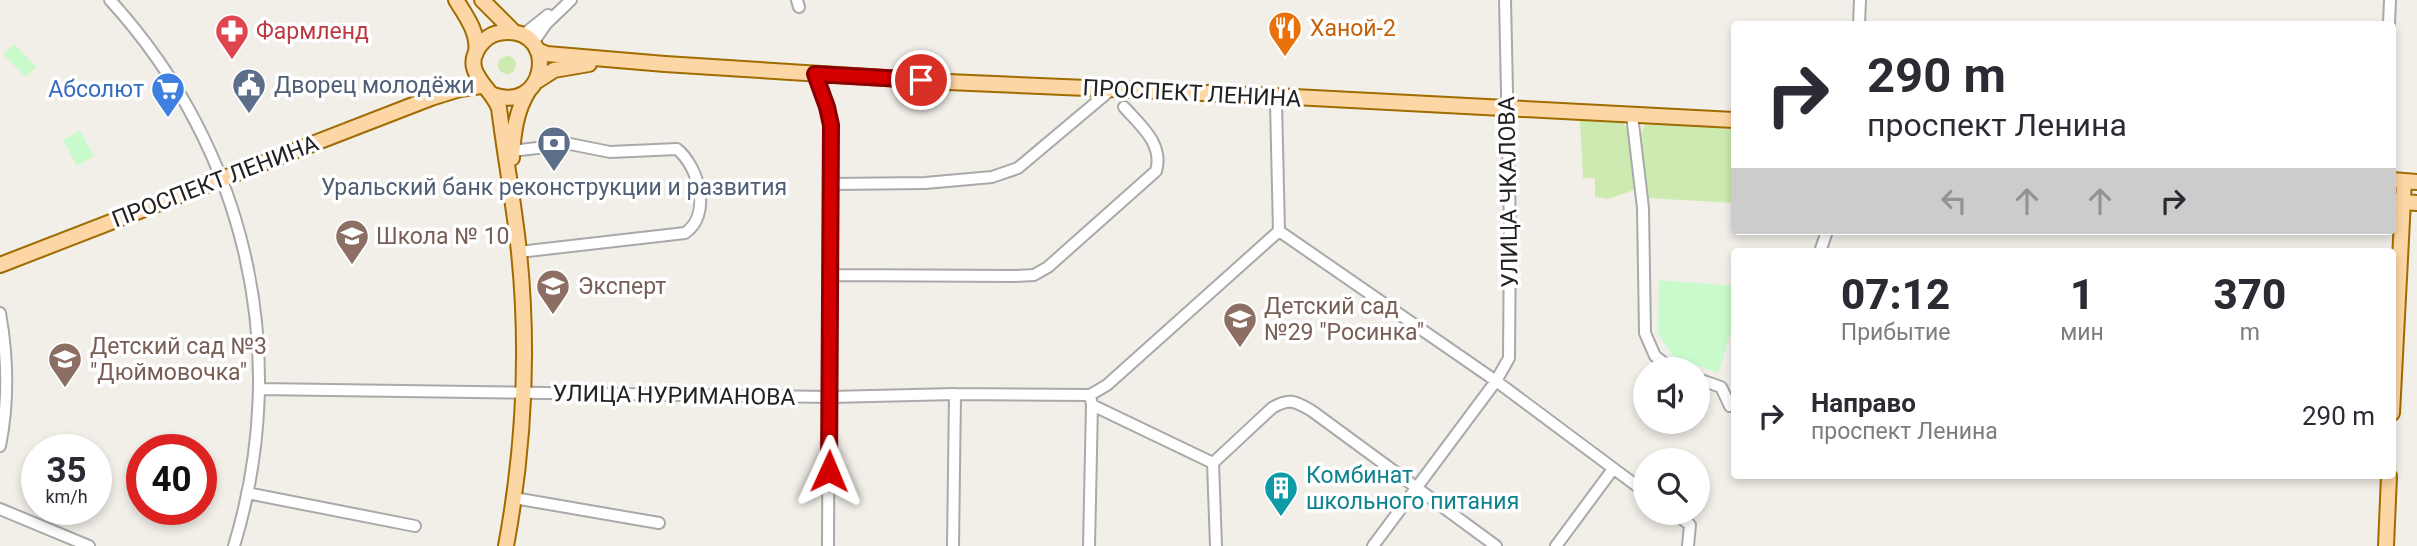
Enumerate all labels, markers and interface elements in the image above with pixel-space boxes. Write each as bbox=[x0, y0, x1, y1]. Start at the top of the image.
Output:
restaurant icon: Ханой-2 bbox=[1266, 9, 1304, 58]
pharmacy icon: Фармленд bbox=[213, 12, 251, 61]
place label: Ханой-2 bbox=[1310, 15, 1396, 42]
place label: Фармленд bbox=[256, 18, 369, 45]
text: 290 m bbox=[1867, 47, 2006, 104]
icon: right bbox=[1752, 49, 1843, 140]
pin bbox=[891, 50, 951, 110]
icon: arrive bbox=[902, 61, 940, 99]
public building icon: Дворец молодёжи bbox=[230, 66, 268, 115]
supermarket icon: Абсолют bbox=[149, 70, 187, 119]
place label: Дворец молодёжи bbox=[274, 72, 475, 99]
street label: ПРОСПЕКТ ЛЕНИНА bbox=[1082, 74, 1302, 113]
place label: Абсолют bbox=[48, 76, 144, 103]
street label: УЛИЦА ЧКАЛОВА bbox=[1493, 96, 1524, 288]
text: проспект Ленина bbox=[1867, 106, 2127, 144]
bank icon: Уральский банк реконструкции и развития bbox=[535, 124, 573, 173]
street label: ПРОСПЕКТ ЛЕНИНА bbox=[108, 130, 322, 233]
place label: Уральский банк реконструкции и развития bbox=[321, 174, 787, 201]
icon: left bbox=[1935, 182, 1973, 220]
icon: ahead bbox=[2008, 182, 2046, 220]
icon: ahead bbox=[2081, 182, 2119, 220]
icon: right bbox=[2154, 182, 2192, 220]
school or university icon: Школа № 10 bbox=[333, 217, 371, 266]
place label: Школа № 10 bbox=[376, 223, 510, 250]
school or university icon: Эксперт bbox=[534, 267, 572, 316]
text: 07:12 bbox=[1841, 270, 1950, 319]
text: 1 bbox=[2070, 270, 2094, 319]
text: 370 bbox=[2214, 270, 2286, 319]
place label: Эксперт bbox=[578, 273, 666, 300]
place label: Детский сад №29 "Росинка" bbox=[1264, 293, 1424, 346]
school or university icon: Детский сад №29 "Росинка" bbox=[1221, 300, 1259, 349]
text: Прибытие bbox=[1841, 319, 1950, 346]
text: мин bbox=[2060, 319, 2104, 346]
text: m bbox=[2240, 319, 2260, 346]
place label: Детский сад №3 "Дюймовочка" bbox=[90, 333, 267, 386]
school or university icon: Детский сад №3 "Дюймовочка" bbox=[46, 340, 84, 389]
map controls bbox=[1633, 357, 1710, 525]
button: sound bbox=[1633, 357, 1710, 434]
street label: УЛИЦА НУРИМАНОВА bbox=[552, 380, 796, 411]
text: Направо bbox=[1811, 388, 1916, 418]
icon: right bbox=[1752, 397, 1790, 435]
text: 290 m bbox=[2302, 401, 2375, 431]
text: проспект Ленина bbox=[1811, 418, 1998, 445]
speed limit sign: 40 bbox=[126, 434, 217, 525]
position arrow bbox=[792, 434, 866, 508]
button: search bbox=[1633, 448, 1710, 525]
text: 35 bbox=[46, 450, 87, 491]
place label: Комбинат школьного питания bbox=[1306, 462, 1519, 515]
building icon: Комбинат школьного питания bbox=[1262, 469, 1300, 518]
text: km/h bbox=[45, 486, 88, 507]

